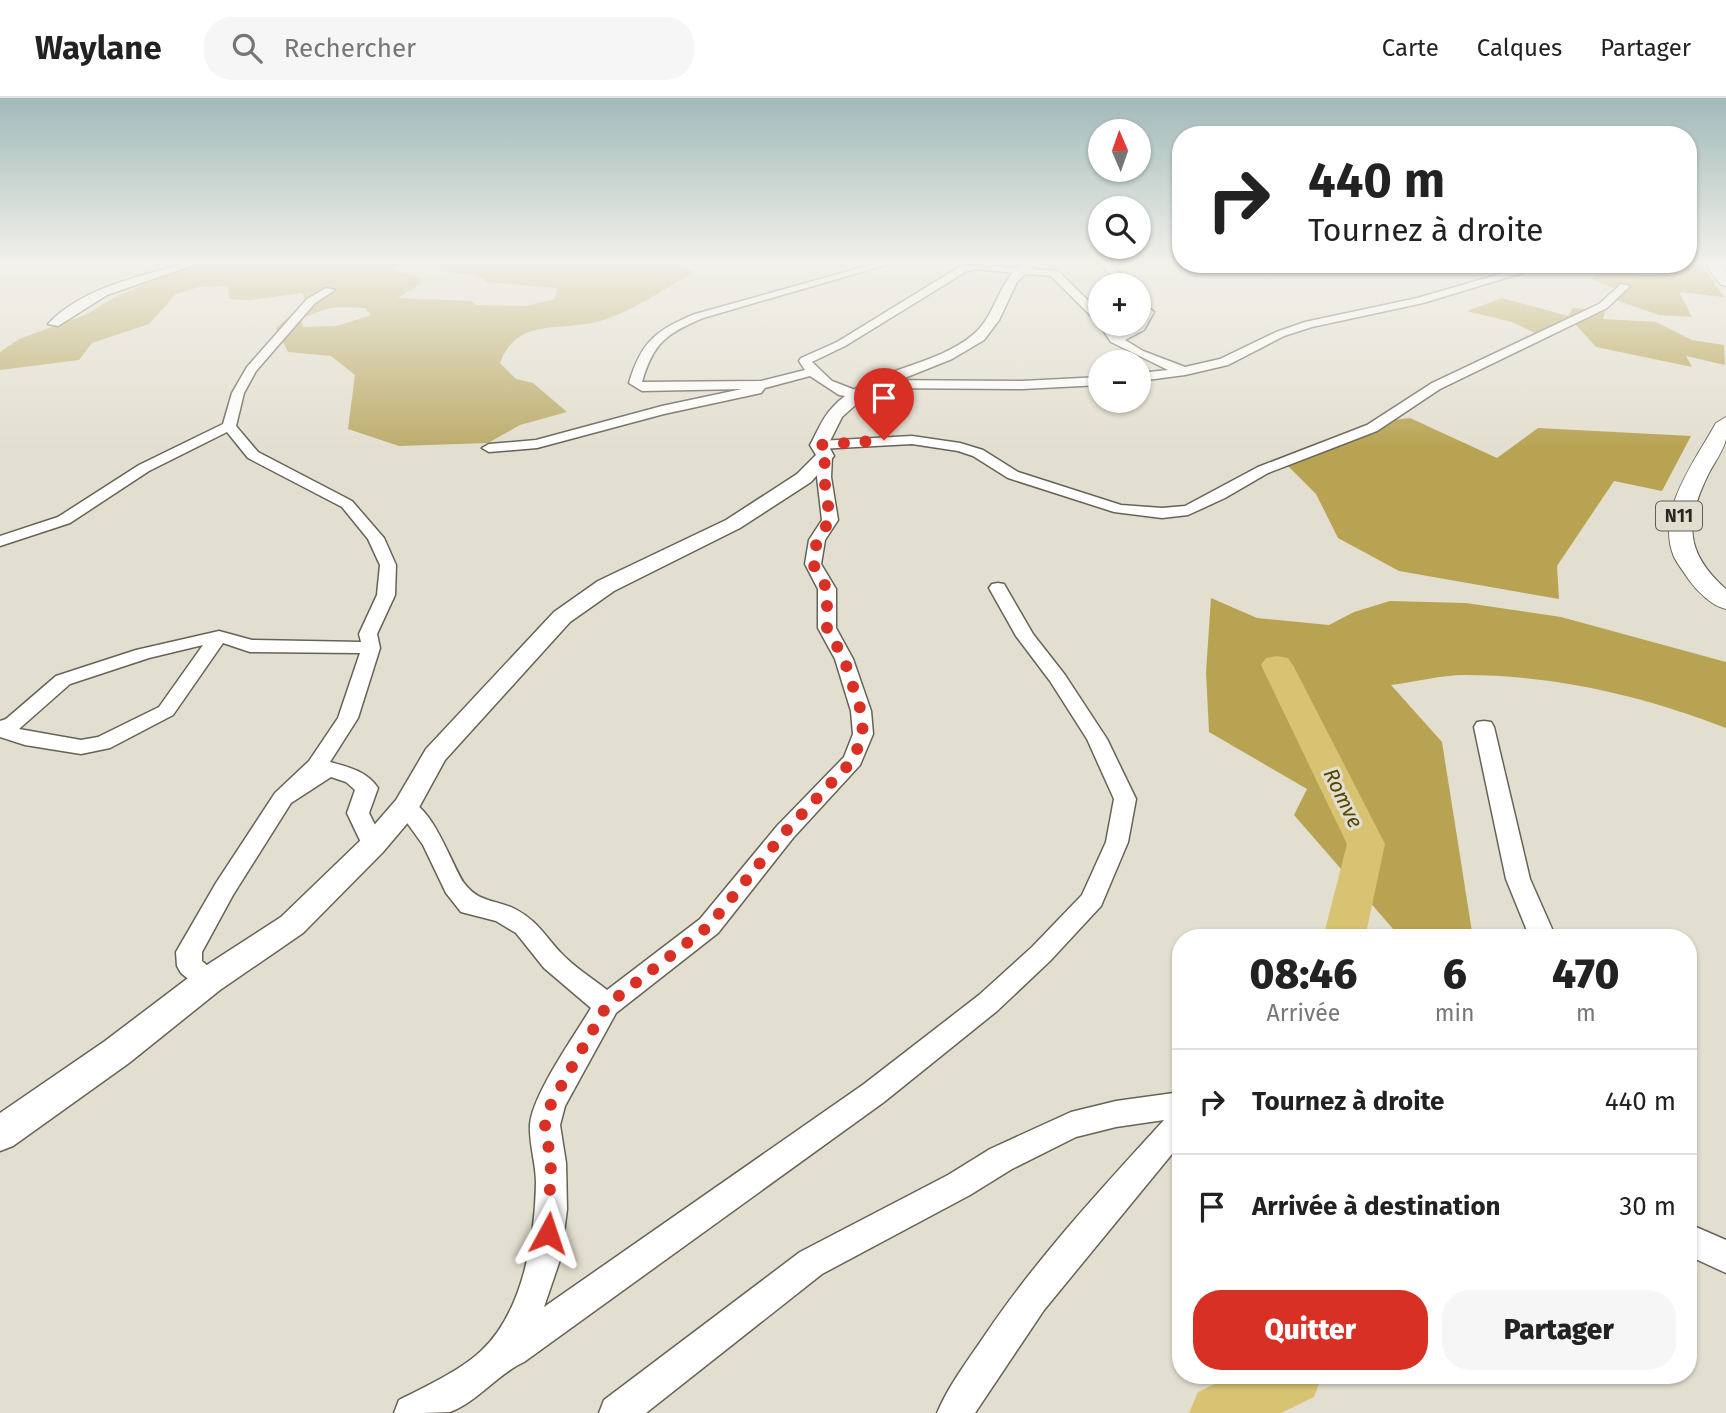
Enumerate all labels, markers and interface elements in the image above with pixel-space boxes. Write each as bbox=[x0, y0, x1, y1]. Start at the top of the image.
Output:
search box bbox=[204, 17, 694, 80]
text: Waylane bbox=[35, 28, 162, 68]
icon: search bbox=[228, 29, 266, 67]
text: Rechercher bbox=[284, 33, 416, 64]
text: Carte bbox=[1382, 34, 1439, 62]
text: Calques bbox=[1477, 34, 1562, 62]
text: Partager bbox=[1600, 34, 1691, 62]
north arrow bbox=[1088, 119, 1152, 182]
map controls bbox=[1088, 119, 1151, 413]
text: 440 m bbox=[1308, 151, 1445, 210]
icon: right bbox=[1193, 154, 1284, 245]
button: search bbox=[1088, 196, 1151, 259]
text: Tournez à droite bbox=[1308, 211, 1544, 249]
button: + bbox=[1088, 273, 1151, 336]
button: − bbox=[1088, 350, 1151, 413]
pin bbox=[854, 368, 914, 440]
icon: arrive bbox=[865, 379, 903, 417]
road number: N11 bbox=[1656, 502, 1702, 530]
water label: Romve bbox=[1317, 764, 1369, 832]
text: 08:46 bbox=[1250, 949, 1357, 999]
text: 6 bbox=[1443, 949, 1467, 999]
text: 470 bbox=[1552, 949, 1619, 999]
text: Arrivée bbox=[1267, 999, 1340, 1027]
text: min bbox=[1435, 999, 1475, 1027]
text: m bbox=[1576, 999, 1596, 1027]
icon: right bbox=[1193, 1083, 1231, 1121]
text: Tournez à droite bbox=[1252, 1086, 1444, 1117]
text: 440 m bbox=[1605, 1086, 1676, 1117]
icon: arrive bbox=[1193, 1188, 1231, 1226]
text: Arrivée à destination bbox=[1252, 1191, 1501, 1222]
text: 30 m bbox=[1619, 1191, 1676, 1222]
position arrow bbox=[511, 1196, 585, 1270]
button: Quitter bbox=[1193, 1290, 1428, 1370]
button: Partager bbox=[1442, 1290, 1676, 1370]

